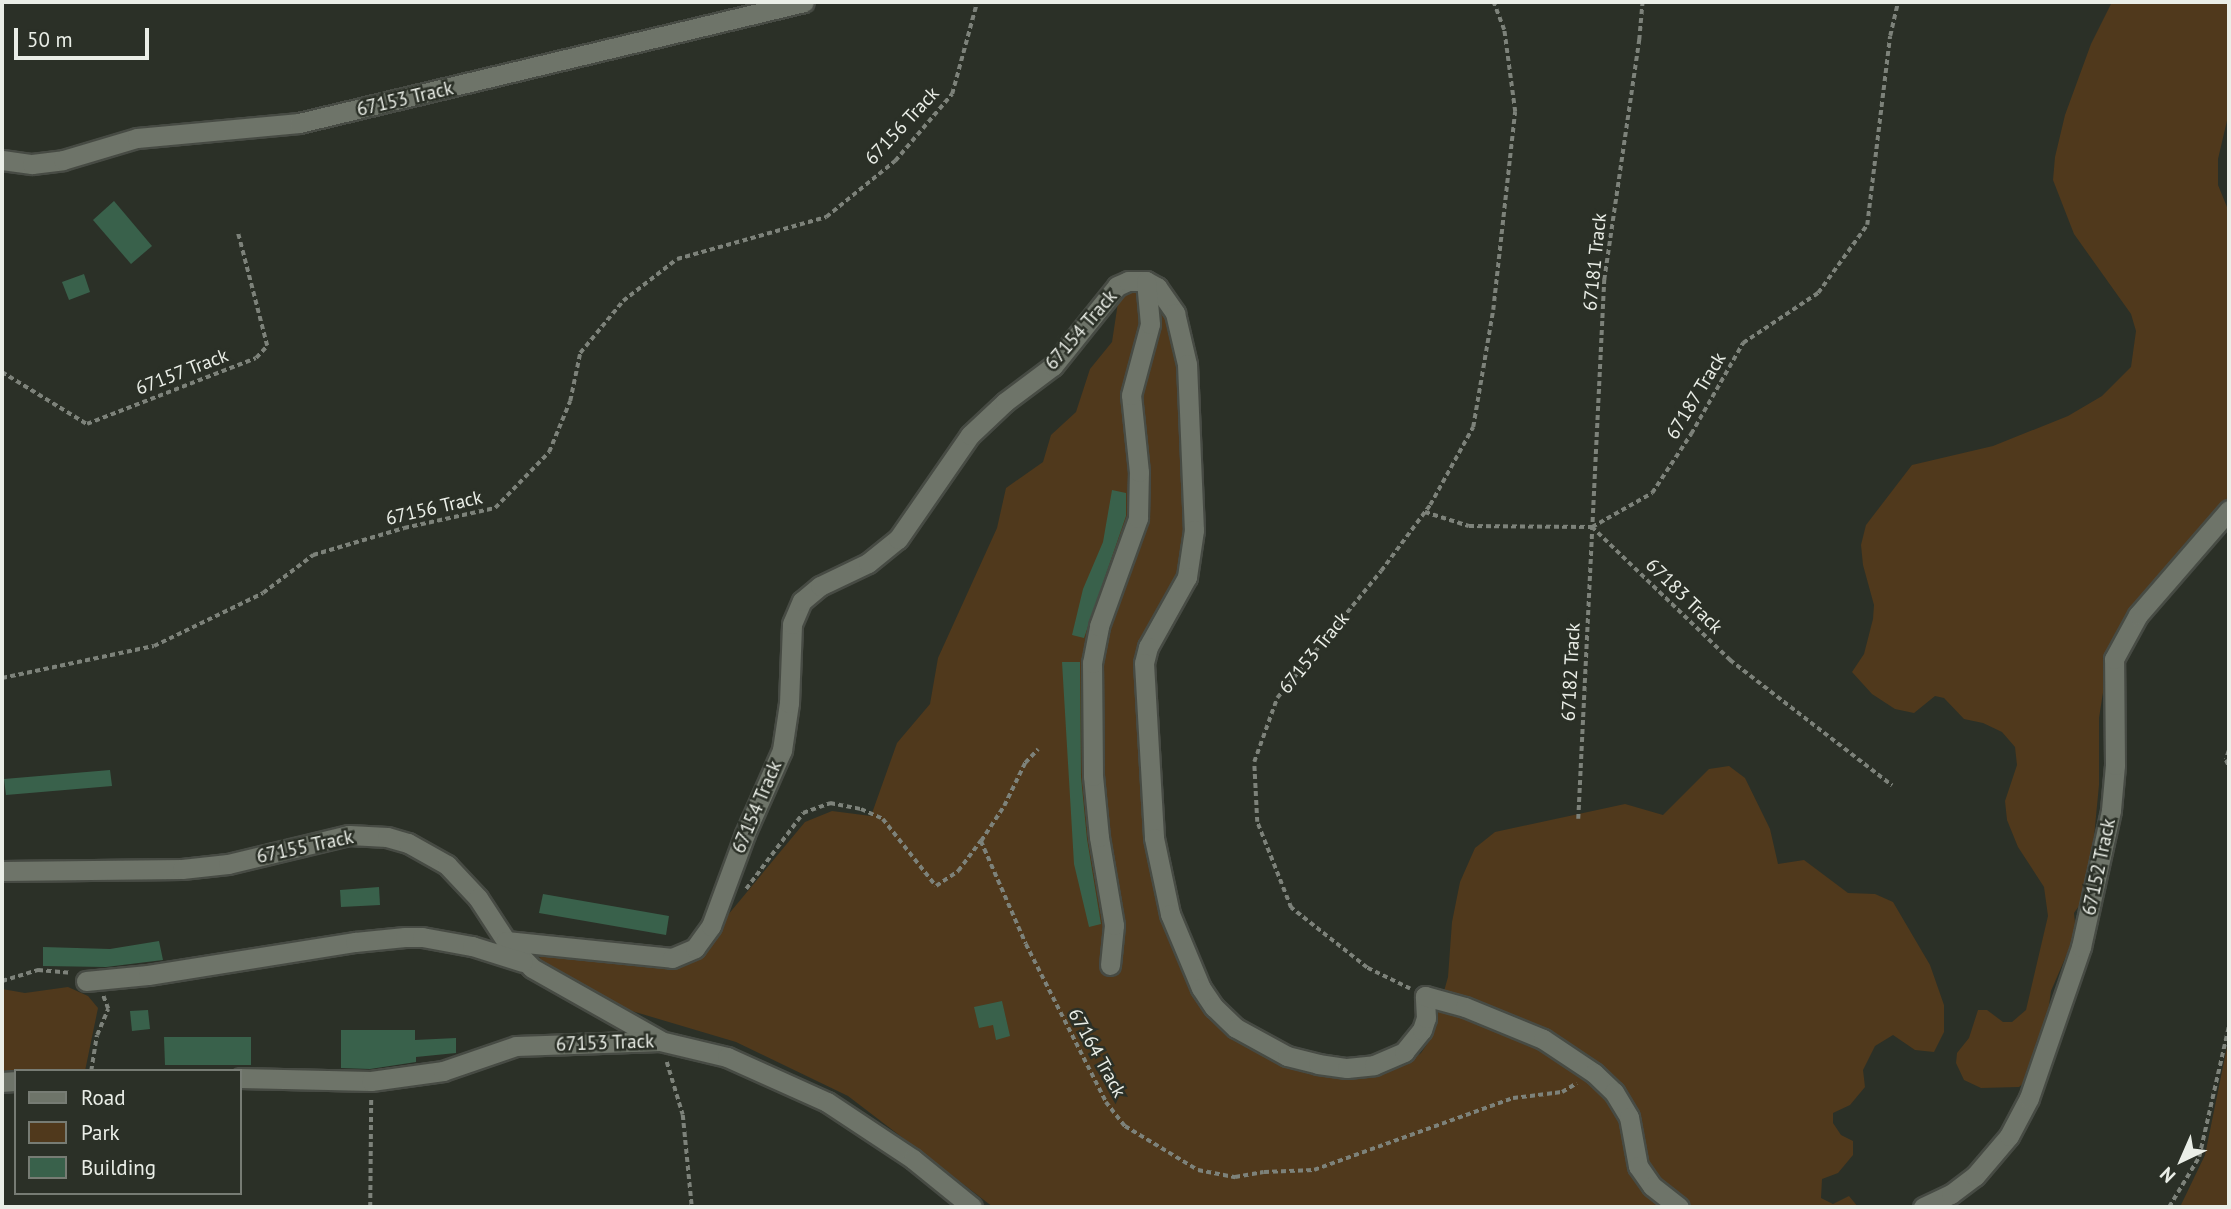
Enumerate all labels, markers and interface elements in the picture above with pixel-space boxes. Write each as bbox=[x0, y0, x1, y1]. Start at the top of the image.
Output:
scale bar bbox=[18, 14, 152, 58]
text: 50 m bbox=[27, 26, 73, 53]
street label: 67153 Track bbox=[354, 77, 456, 121]
street label: 67156 Track bbox=[860, 82, 944, 170]
street label: 67181 Track bbox=[1578, 212, 1612, 312]
street label: 67154 Track bbox=[1040, 285, 1122, 375]
street label: 67157 Track bbox=[132, 344, 232, 400]
street label: 67187 Track bbox=[1661, 348, 1731, 444]
street label: 67156 Track bbox=[383, 486, 485, 530]
street label: 67183 Track bbox=[1640, 553, 1728, 639]
street label: 67153 Track bbox=[1274, 607, 1354, 699]
street label: 67182 Track bbox=[1557, 622, 1585, 722]
street label: 67154 Track bbox=[727, 757, 787, 857]
street label: 67152 Track bbox=[2078, 816, 2120, 918]
street label: 67155 Track bbox=[254, 826, 356, 868]
street label: 67164 Track bbox=[1063, 1004, 1131, 1102]
street label: 67153 Track bbox=[555, 1030, 655, 1056]
legend bbox=[14, 1069, 242, 1195]
text: Road bbox=[81, 1084, 125, 1111]
text: Park bbox=[81, 1119, 120, 1146]
north arrow bbox=[2147, 1125, 2217, 1195]
text: Building bbox=[81, 1154, 156, 1181]
text: N bbox=[2155, 1162, 2180, 1188]

